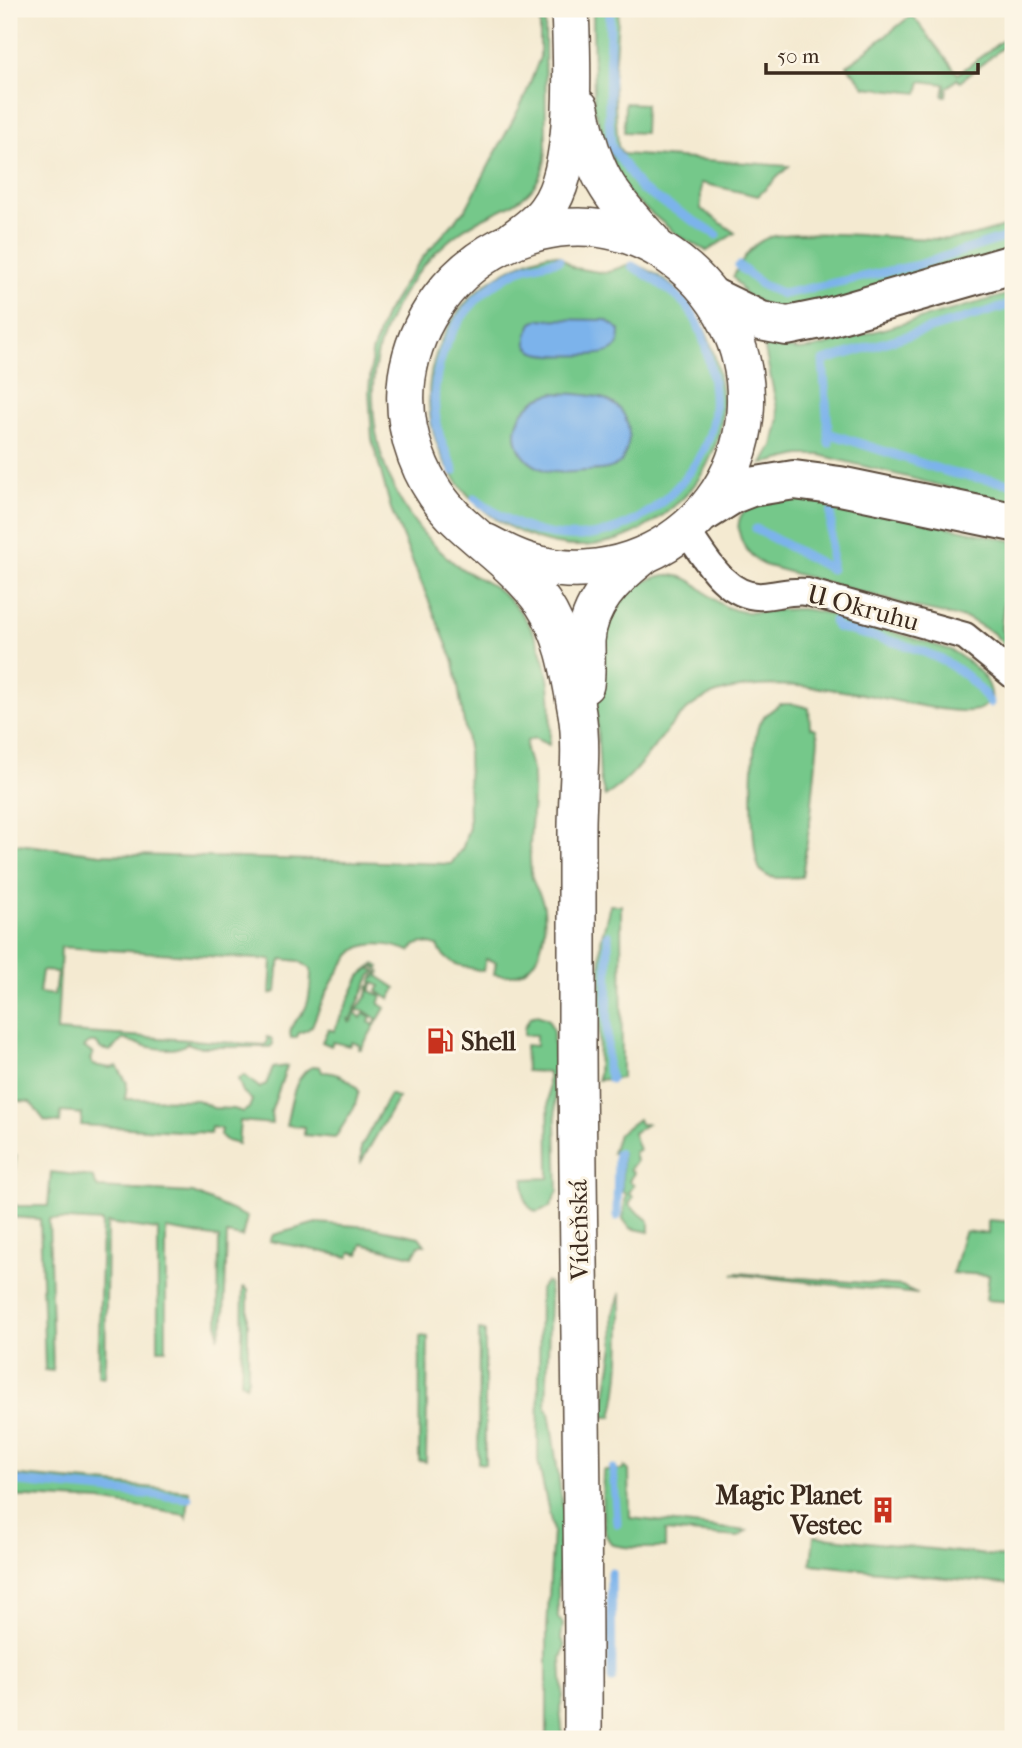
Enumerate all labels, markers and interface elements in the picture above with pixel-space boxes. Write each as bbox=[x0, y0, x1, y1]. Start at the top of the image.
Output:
scale bar bbox=[766, 32, 978, 76]
text: 50 m bbox=[777, 44, 820, 68]
street label: U Okruhu bbox=[804, 578, 923, 638]
fuel station icon: Shell bbox=[425, 1026, 455, 1056]
place label: Shell bbox=[461, 1026, 517, 1057]
street label: Vídeňská bbox=[563, 1178, 595, 1282]
place label: Magic Planet Vestec bbox=[716, 1480, 863, 1541]
building icon: Magic Planet Vestec bbox=[868, 1495, 898, 1525]

